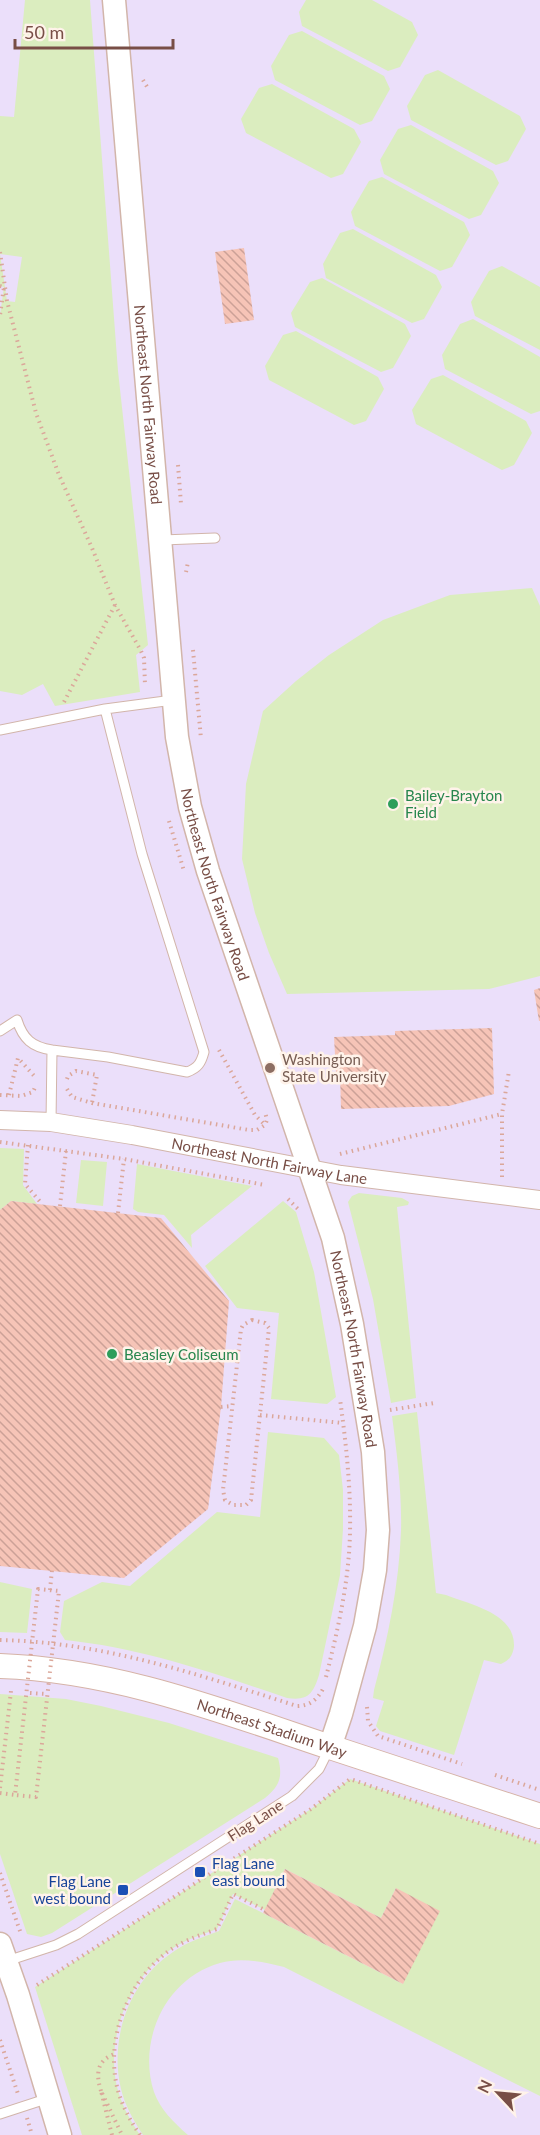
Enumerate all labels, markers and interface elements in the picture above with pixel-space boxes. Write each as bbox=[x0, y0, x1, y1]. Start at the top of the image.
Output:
scale bar bbox=[15, 12, 172, 50]
text: 50 m bbox=[24, 21, 64, 43]
street label: Northeast North Fairway Road bbox=[131, 304, 166, 505]
place label: Bailey-Brayton Field bbox=[405, 786, 502, 821]
street label: Northeast North Fairway Road bbox=[178, 787, 254, 983]
marker: Bailey-Brayton Field bbox=[386, 797, 400, 811]
place label: Washington State University bbox=[282, 1050, 387, 1085]
marker: Washington State University bbox=[263, 1061, 277, 1075]
street label: Northeast North Fairway Lane bbox=[170, 1134, 368, 1187]
street label: Northeast North Fairway Road bbox=[327, 1248, 381, 1449]
place label: Beasley Coliseum bbox=[124, 1345, 239, 1363]
marker: Beasley Coliseum bbox=[105, 1347, 119, 1361]
street label: Northeast Stadium Way bbox=[195, 1695, 350, 1761]
street label: Flag Lane bbox=[224, 1795, 286, 1845]
place label: Flag Lane east bound bbox=[212, 1854, 285, 1889]
marker: Flag Lane east bound bbox=[193, 1865, 207, 1879]
place label: Flag Lane west bound bbox=[34, 1872, 111, 1907]
marker: Flag Lane west bound bbox=[116, 1883, 130, 1897]
north arrow bbox=[468, 2063, 528, 2123]
text: N bbox=[473, 2077, 495, 2096]

